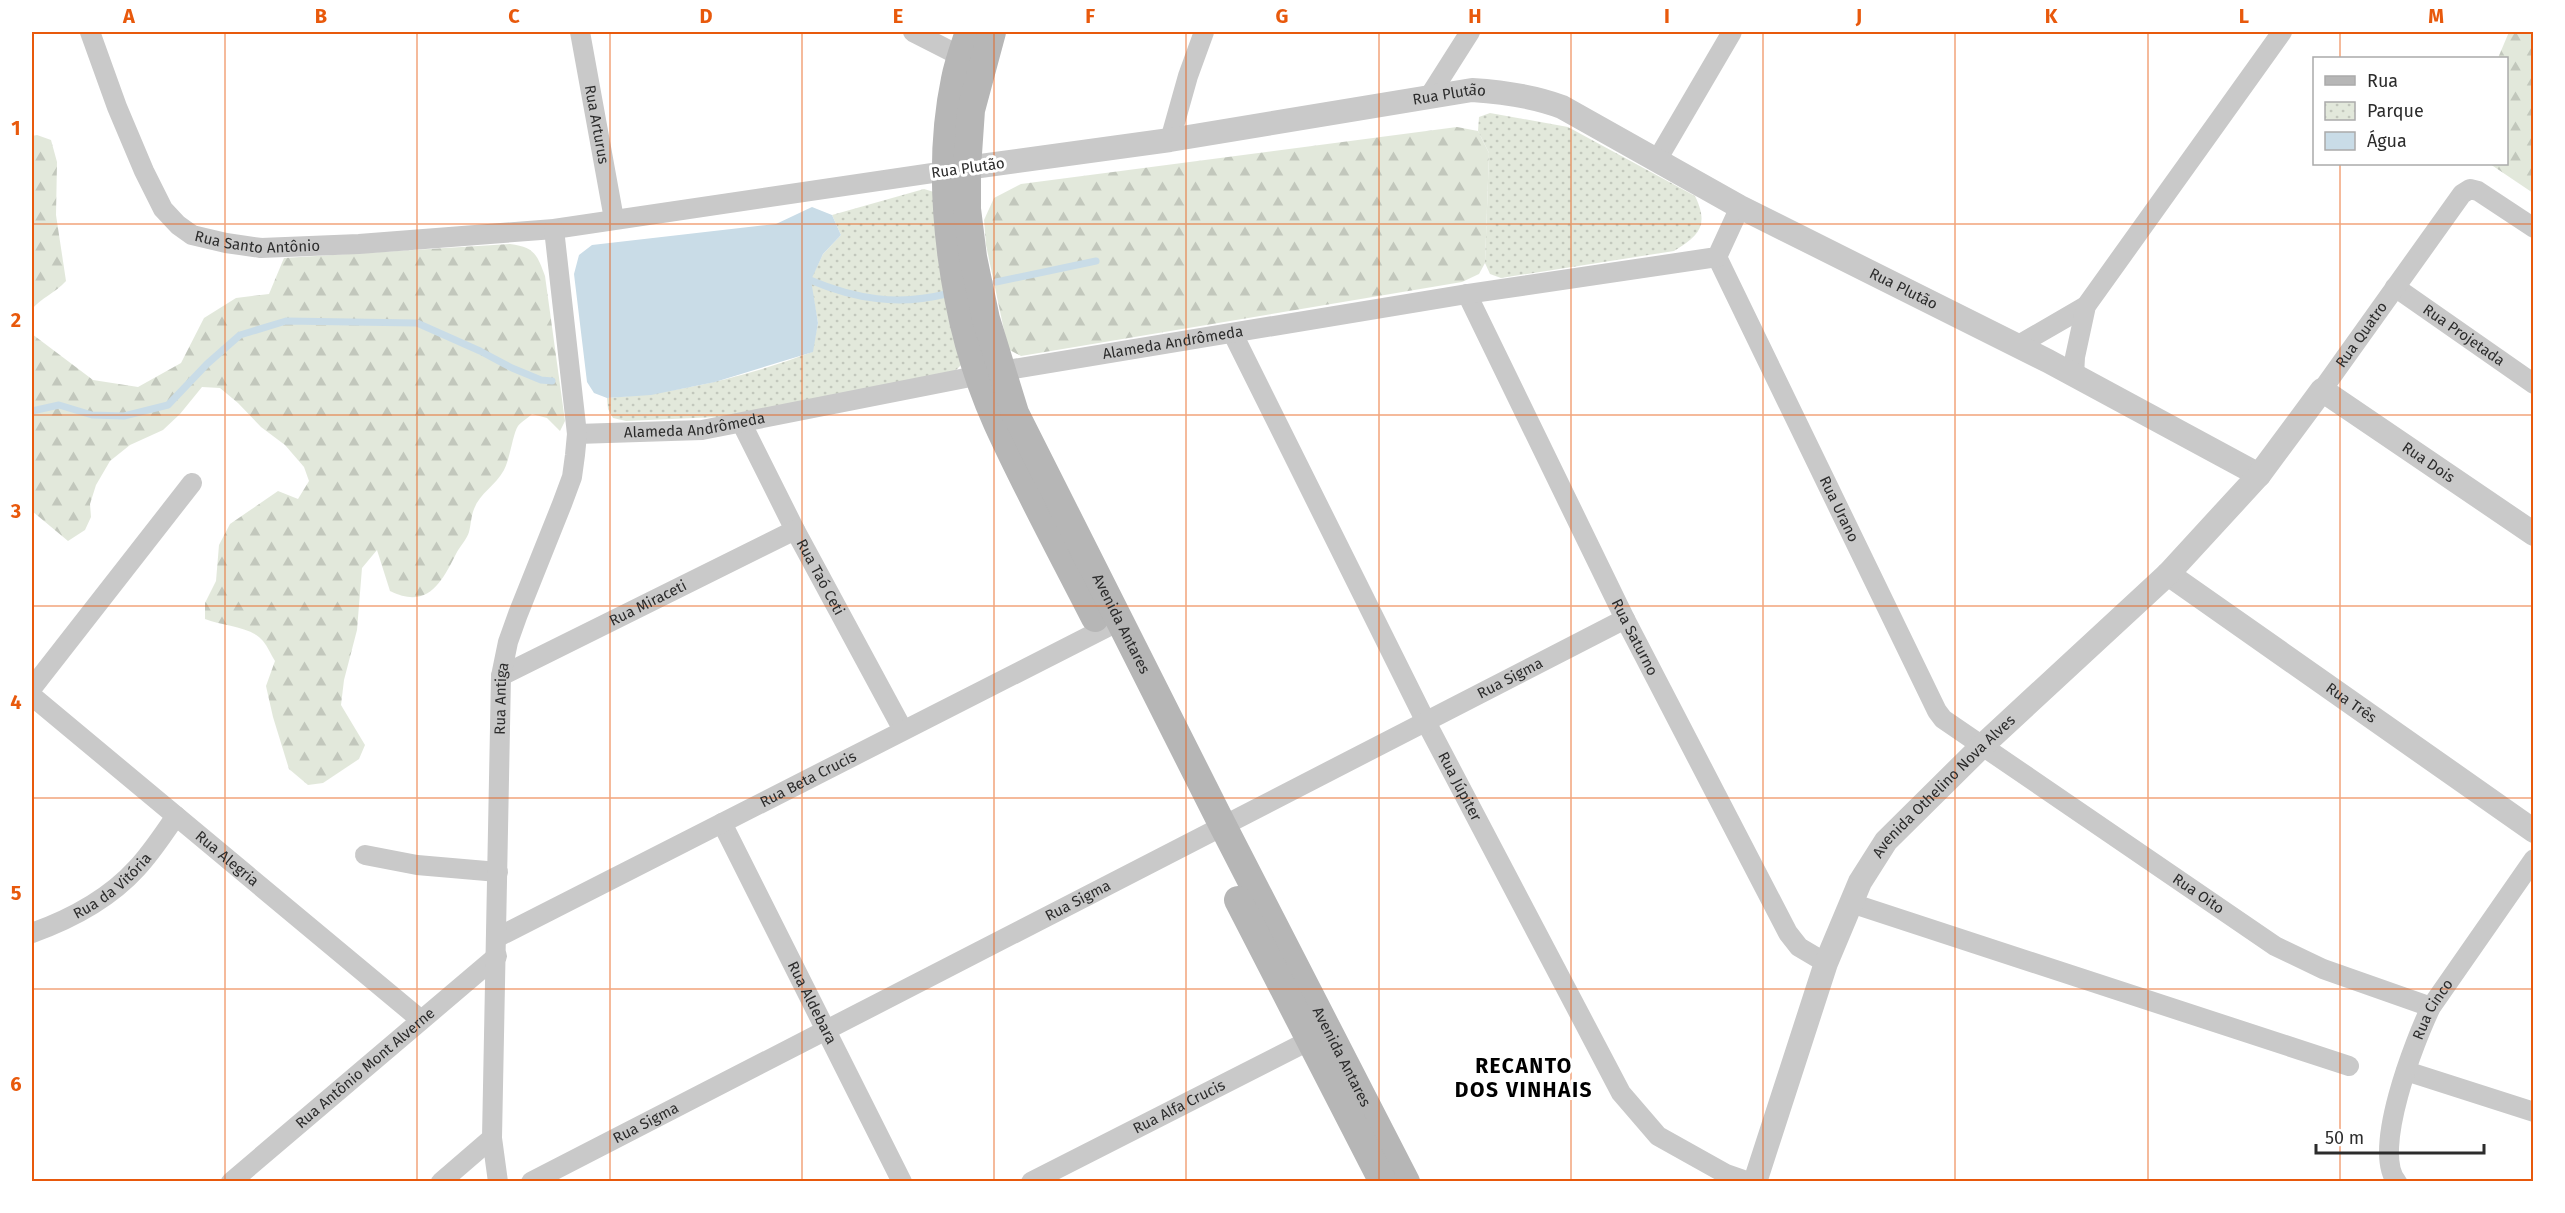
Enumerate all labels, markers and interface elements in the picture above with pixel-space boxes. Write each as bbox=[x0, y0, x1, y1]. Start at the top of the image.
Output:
text: A bbox=[122, 4, 136, 28]
text: B bbox=[315, 4, 327, 28]
text: C bbox=[508, 4, 520, 28]
text: D bbox=[699, 4, 713, 28]
text: E bbox=[893, 4, 903, 28]
text: F bbox=[1085, 4, 1095, 28]
text: G bbox=[1276, 4, 1288, 28]
text: H bbox=[1468, 4, 1482, 28]
text: I bbox=[1664, 4, 1670, 28]
text: J bbox=[1855, 4, 1862, 28]
text: K bbox=[2045, 4, 2058, 28]
text: L bbox=[2239, 4, 2249, 28]
text: M bbox=[2428, 4, 2444, 28]
legend bbox=[2313, 57, 2508, 165]
text: Rua bbox=[2367, 70, 2398, 92]
street label: Rua Plutão bbox=[1411, 81, 1487, 109]
street label: Rua Arturus bbox=[581, 83, 613, 165]
text: Parque bbox=[2367, 100, 2424, 122]
text: 1 bbox=[11, 116, 21, 140]
text: Água bbox=[2367, 129, 2407, 152]
street label: Rua Plutão bbox=[930, 154, 1006, 182]
street label: Rua Santo Antônio bbox=[193, 227, 320, 257]
street label: Rua Plutão bbox=[1866, 264, 1941, 313]
street label: Rua Quatro bbox=[2332, 298, 2391, 371]
street label: Rua Projetada bbox=[2420, 300, 2508, 370]
text: 2 bbox=[11, 308, 21, 332]
street label: Alameda Andrômeda bbox=[1101, 322, 1244, 363]
street label: Alameda Andrômeda bbox=[624, 409, 766, 441]
street label: Rua Dois bbox=[2399, 438, 2458, 487]
street label: Rua Urano bbox=[1816, 473, 1863, 545]
text: 3 bbox=[10, 499, 21, 523]
street label: Rua Taó Ceti bbox=[793, 536, 848, 618]
street label: Avenida Antares bbox=[1088, 571, 1154, 677]
street label: Rua Miraceti bbox=[606, 576, 690, 630]
street label: Rua Saturno bbox=[1608, 596, 1662, 679]
street label: Rua Sigma bbox=[1474, 654, 1546, 702]
street label: Rua Antiga bbox=[491, 661, 513, 735]
street label: Rua Três bbox=[2322, 679, 2380, 727]
text: 4 bbox=[10, 690, 22, 714]
street label: Avenida Othelino Nova Alves bbox=[1869, 711, 2019, 861]
street label: Rua Beta Crucis bbox=[757, 747, 859, 811]
street label: Rua Júpiter bbox=[1434, 749, 1485, 824]
street label: Rua Alegria bbox=[192, 827, 263, 890]
street label: Rua da Vitória bbox=[70, 849, 155, 923]
street label: Rua Oito bbox=[2169, 870, 2228, 918]
street label: Rua Sigma bbox=[1042, 876, 1114, 925]
text: 5 bbox=[11, 881, 22, 905]
street label: Rua Aldebara bbox=[784, 958, 840, 1047]
street label: Rua Cinco bbox=[2409, 976, 2457, 1042]
street label: Rua Antônio Mont Alverne bbox=[292, 1004, 438, 1132]
street label: Avenida Antares bbox=[1309, 1004, 1375, 1110]
district label: RECANTO DOS VINHAIS bbox=[1455, 1053, 1593, 1103]
text: 6 bbox=[10, 1072, 22, 1096]
street label: Rua Alfa Crucis bbox=[1130, 1076, 1228, 1138]
street label: Rua Sigma bbox=[610, 1099, 681, 1147]
scale bar bbox=[2316, 1117, 2484, 1155]
text: 50 m bbox=[2325, 1127, 2364, 1149]

